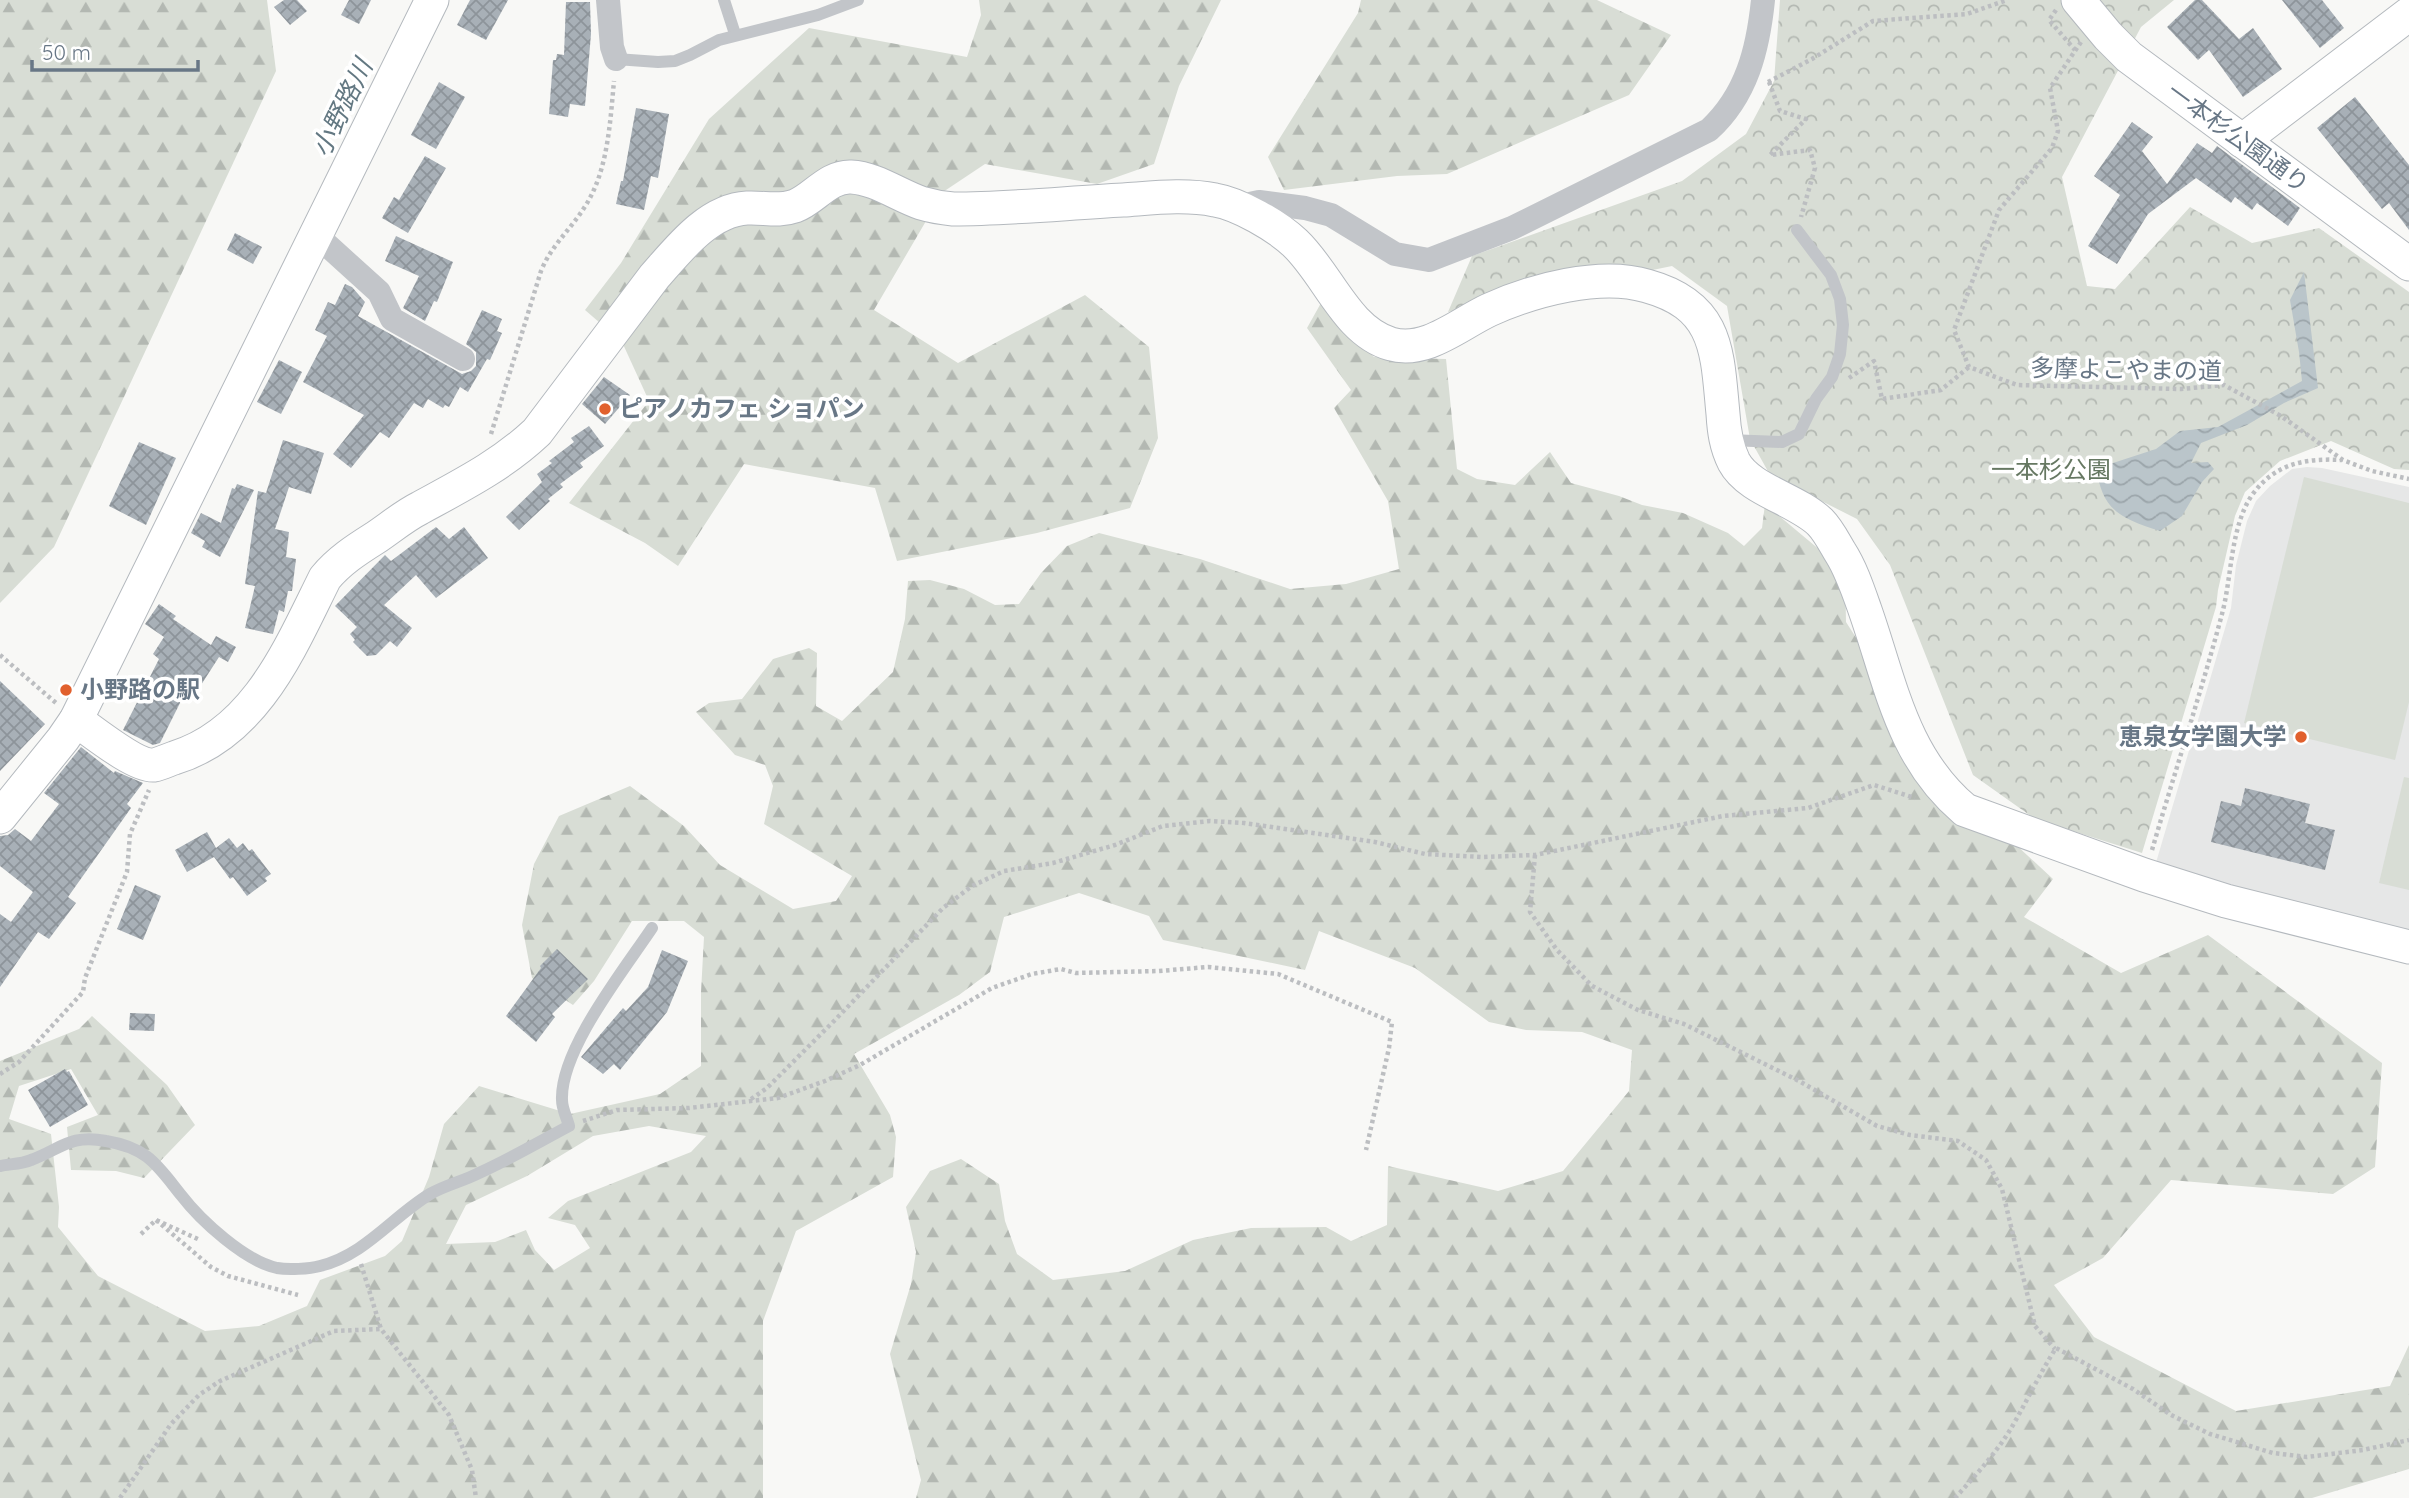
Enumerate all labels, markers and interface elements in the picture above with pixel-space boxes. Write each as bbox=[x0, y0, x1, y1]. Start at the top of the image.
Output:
scale bar bbox=[32, 28, 198, 72]
text: 50 m bbox=[42, 39, 91, 65]
water label: 小野路川 bbox=[304, 51, 380, 162]
street label: 一本杉公園通り bbox=[2162, 76, 2315, 199]
street label: 多摩よこやまの道 bbox=[2030, 352, 2222, 386]
place label: ピアノカフェ ショパン bbox=[619, 393, 865, 423]
marker: ピアノカフェ ショパン bbox=[597, 401, 613, 417]
park label: 一本杉公園 bbox=[1991, 454, 2111, 484]
place label: 小野路の駅 bbox=[80, 674, 200, 704]
marker: 小野路の駅 bbox=[58, 682, 74, 698]
place label: 恵泉女学園大学 bbox=[2119, 721, 2287, 751]
marker: 恵泉女学園大学 bbox=[2293, 729, 2309, 745]

